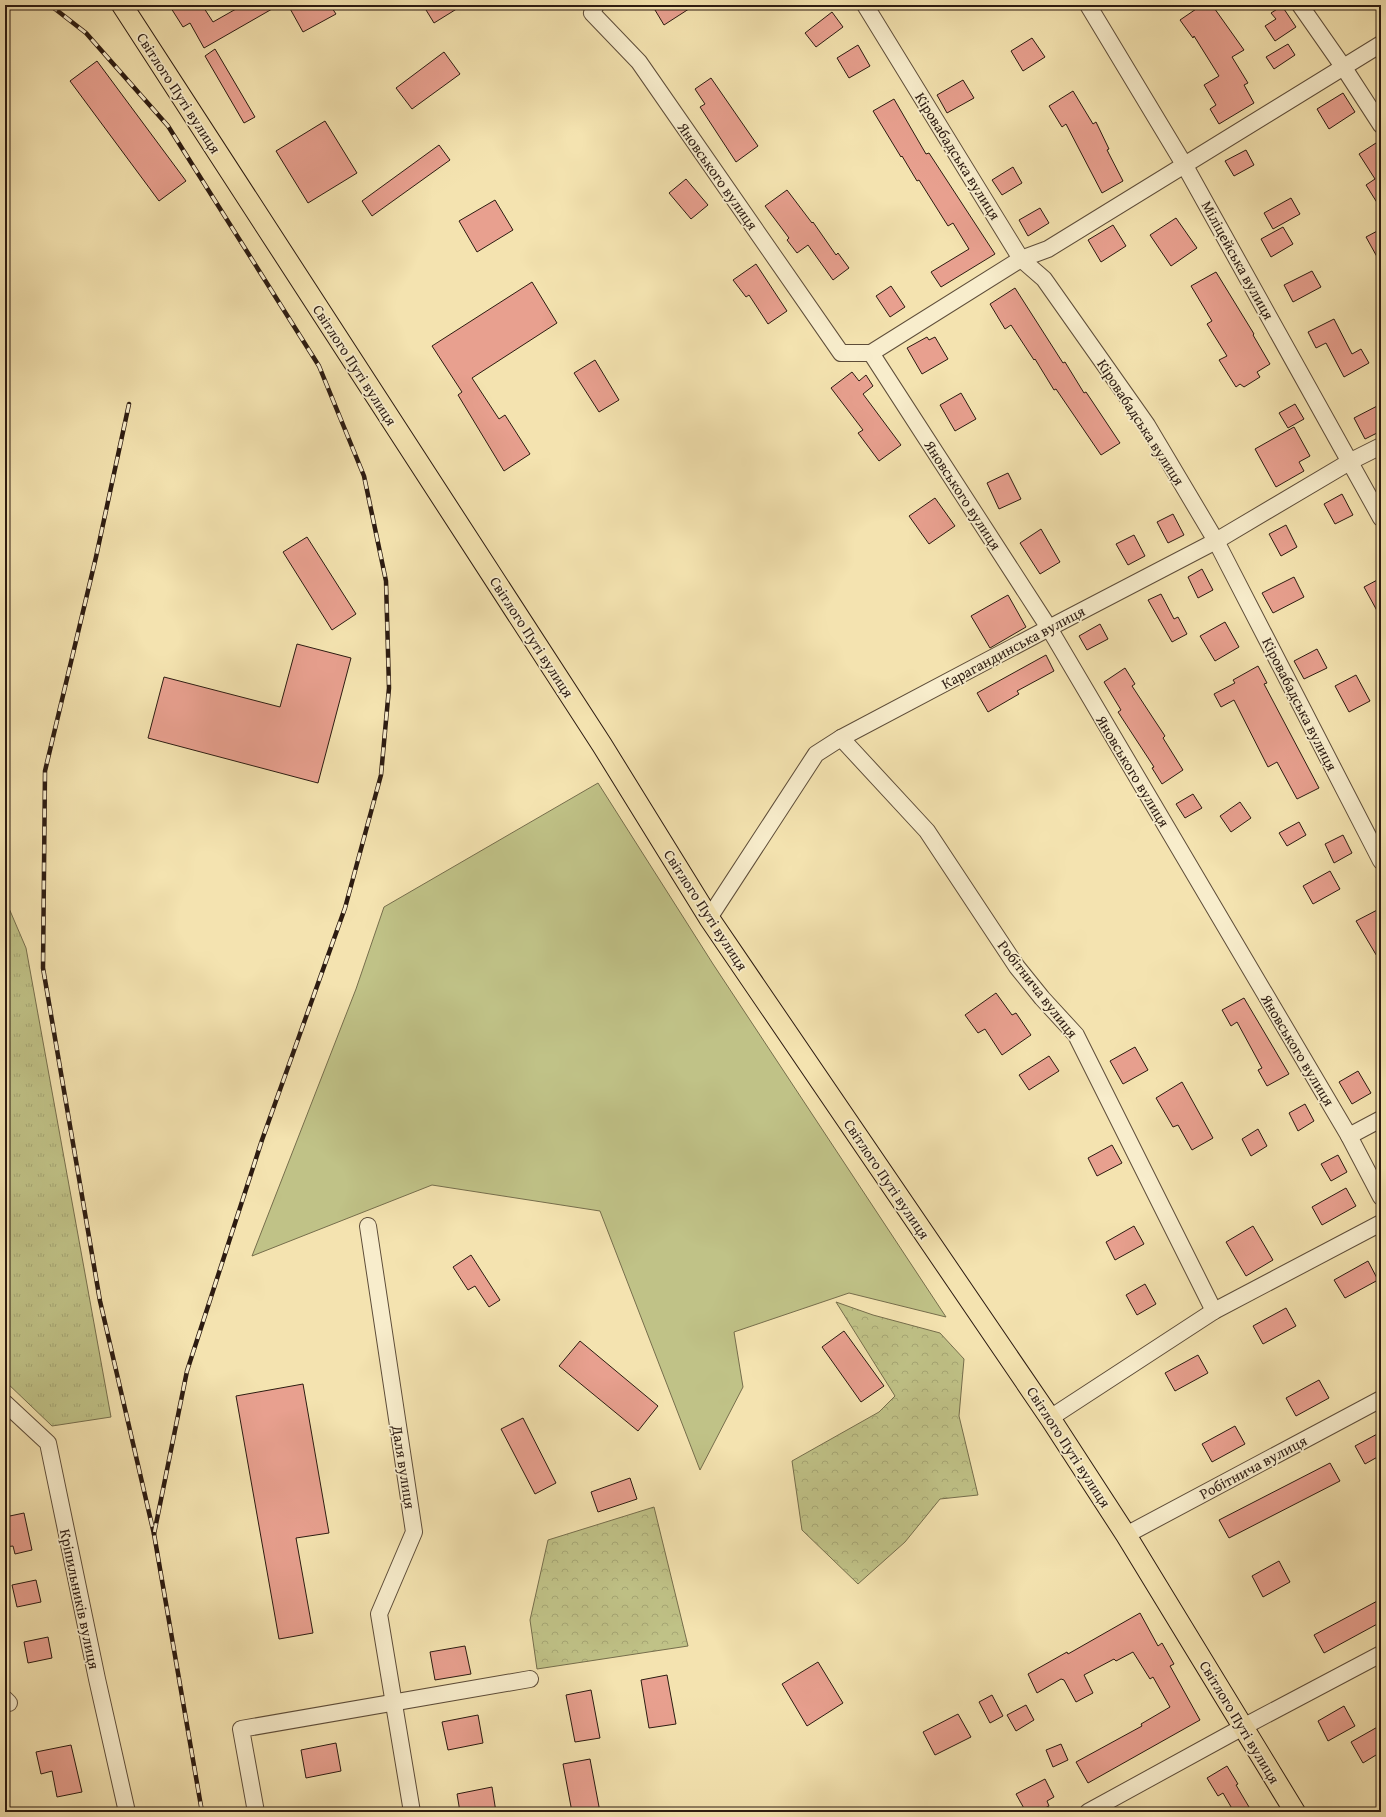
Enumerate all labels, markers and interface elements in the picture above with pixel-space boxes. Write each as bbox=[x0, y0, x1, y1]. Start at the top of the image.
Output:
street label: Світлого Путі вулиця bbox=[132, 28, 226, 158]
street label: Кіровабадська вулиця bbox=[910, 88, 1006, 224]
street label: Яновського вулиця bbox=[672, 117, 763, 234]
street label: Міліцейська вулиця bbox=[1197, 197, 1280, 324]
street label: Світлого Путі вулиця bbox=[308, 300, 402, 430]
street label: Кіровабадська вулиця bbox=[1092, 355, 1190, 490]
street label: Яновського вулиця bbox=[919, 435, 1007, 554]
street label: Світлого Путі вулиця bbox=[485, 572, 579, 702]
street label: Карагандинська вулиця bbox=[938, 600, 1089, 694]
street label: Кіровабадська вулиця bbox=[1257, 634, 1343, 775]
street label: Яновського вулиця bbox=[1091, 710, 1175, 831]
street label: Світлого Путі вулиця bbox=[659, 845, 753, 975]
street label: Робітнича вулиця bbox=[993, 936, 1083, 1043]
street label: Яновського вулиця bbox=[1256, 989, 1340, 1110]
street label: Світлого Путі вулиця bbox=[839, 1115, 935, 1243]
street label: Світлого Путі вулиця bbox=[1022, 1382, 1116, 1512]
street label: Даля вулиця bbox=[387, 1423, 421, 1511]
street label: Робітнича вулиця bbox=[1195, 1430, 1311, 1504]
street label: Кріпильників вулиця bbox=[55, 1527, 105, 1671]
street label: Світлого Путі вулиця bbox=[1195, 1656, 1285, 1788]

